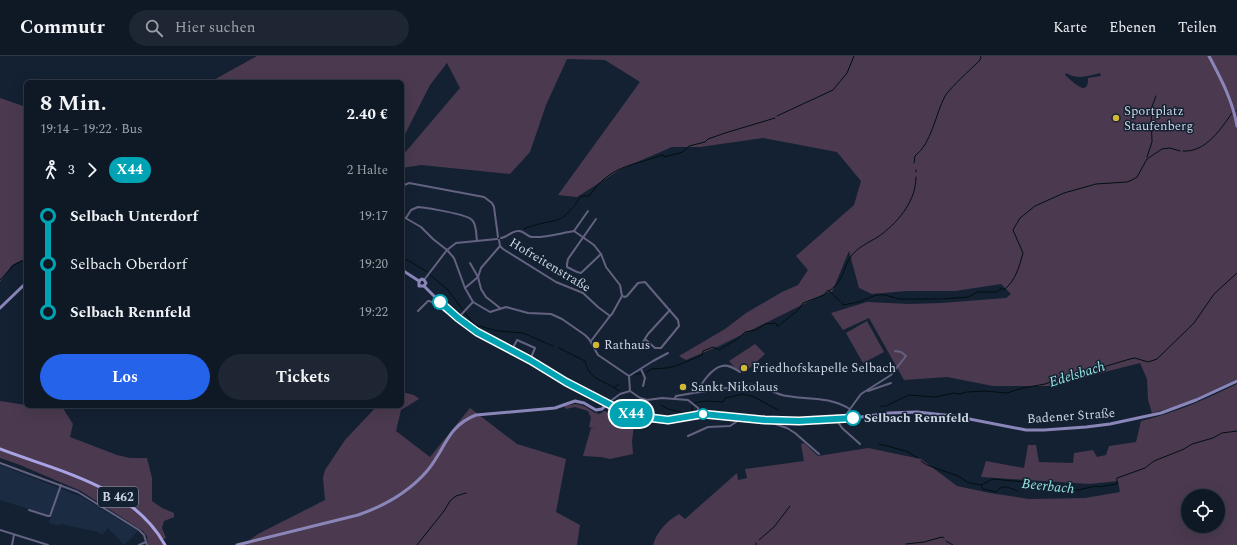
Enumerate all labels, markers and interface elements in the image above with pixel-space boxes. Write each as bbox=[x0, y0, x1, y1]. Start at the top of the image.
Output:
search box bbox=[129, 10, 409, 46]
text: Commutr bbox=[20, 13, 105, 42]
text: Hier suchen bbox=[175, 16, 255, 39]
icon: search bbox=[143, 17, 165, 39]
text: Karte bbox=[1053, 17, 1087, 38]
text: Ebenen bbox=[1109, 17, 1156, 38]
text: Teilen bbox=[1178, 17, 1217, 38]
text: 8 Min. bbox=[40, 87, 107, 120]
place label: Sportplatz Staufenberg bbox=[1124, 101, 1193, 136]
text: 2.40 € bbox=[347, 103, 388, 126]
marker: Sportplatz Staufenberg bbox=[1111, 113, 1121, 123]
text: 19:14 – 19:22 · Bus bbox=[40, 119, 143, 139]
icon: walk bbox=[40, 159, 62, 181]
icon: forward bbox=[81, 159, 103, 181]
text: X44 bbox=[117, 159, 143, 180]
text: 3 bbox=[68, 160, 75, 180]
text: 2 Halte bbox=[347, 160, 388, 180]
text: Selbach Unterdorf bbox=[70, 205, 198, 228]
text: 19:17 bbox=[359, 206, 388, 226]
street label: Hofreitenstraße bbox=[505, 233, 595, 297]
text: Selbach Oberdorf bbox=[70, 253, 187, 276]
text: 19:20 bbox=[359, 254, 388, 274]
unlabelled marker bbox=[432, 294, 448, 310]
text: Selbach Rennfeld bbox=[70, 301, 191, 324]
text: 19:22 bbox=[359, 302, 388, 322]
place label: Rathaus bbox=[604, 335, 650, 355]
marker: Rathaus bbox=[591, 340, 601, 350]
button: Los bbox=[40, 354, 210, 400]
button: Tickets bbox=[218, 354, 388, 400]
water label: Edelsbach bbox=[1046, 356, 1108, 392]
place label: Friedhofskapelle Selbach bbox=[752, 358, 897, 378]
marker: Friedhofskapelle Selbach bbox=[739, 363, 749, 373]
place label: Sankt Nikolaus bbox=[691, 377, 779, 397]
marker: Sankt Nikolaus bbox=[678, 382, 688, 392]
line badge: X44 bbox=[608, 401, 654, 427]
text: X44 bbox=[618, 403, 644, 424]
street label: Badener Straße bbox=[1026, 403, 1116, 429]
unlabelled marker bbox=[697, 408, 709, 420]
place label: Selbach Rennfeld bbox=[864, 408, 969, 428]
marker: Selbach Rennfeld bbox=[845, 410, 861, 426]
water label: Beerbach bbox=[1021, 473, 1075, 499]
road number: B 462 bbox=[98, 487, 138, 507]
map controls bbox=[1181, 489, 1225, 533]
button: locate bbox=[1181, 489, 1225, 533]

